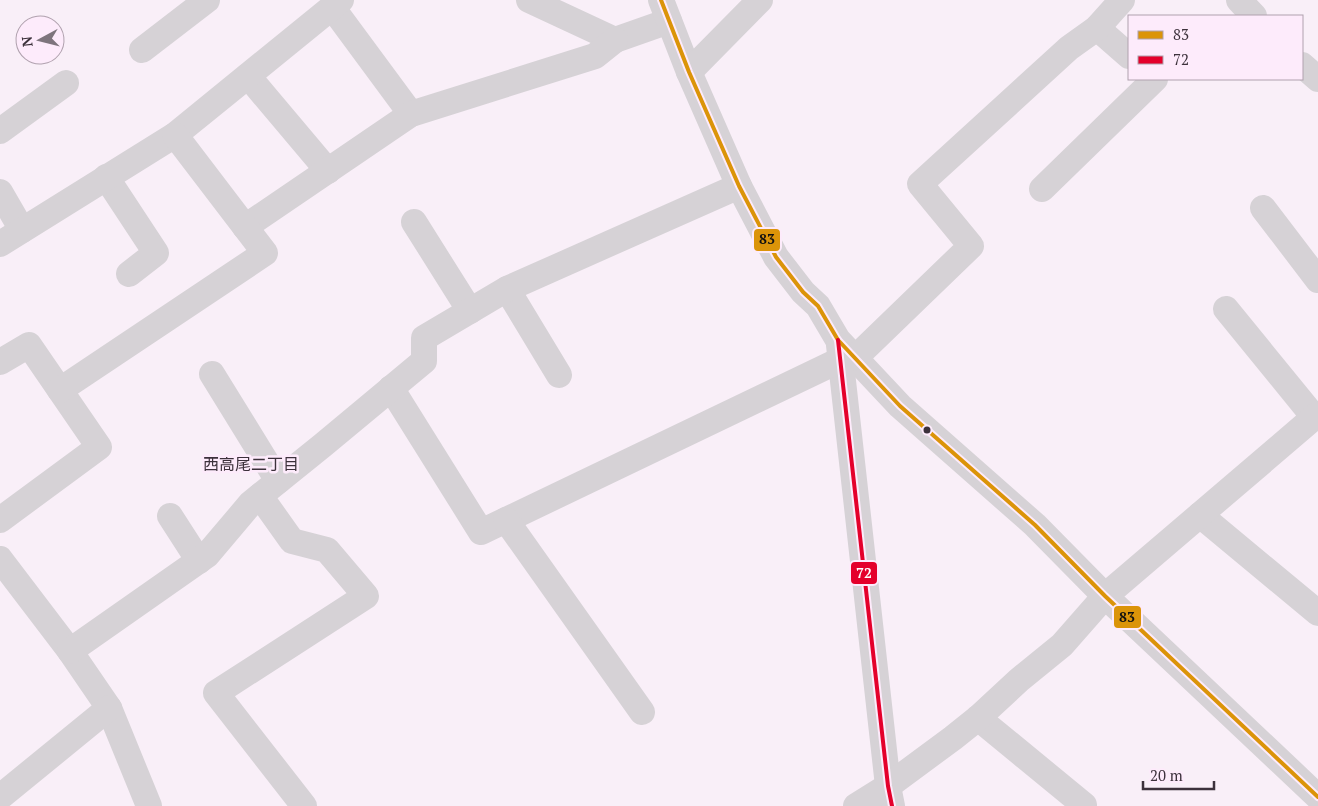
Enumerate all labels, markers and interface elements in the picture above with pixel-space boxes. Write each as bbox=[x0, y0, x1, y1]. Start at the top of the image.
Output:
north arrow bbox=[15, 15, 65, 65]
legend bbox=[1128, 15, 1303, 80]
text: 83 bbox=[1173, 24, 1189, 44]
text: N bbox=[16, 35, 37, 48]
text: 72 bbox=[1173, 49, 1189, 69]
line badge: 83 bbox=[753, 228, 781, 252]
text: 83 bbox=[759, 229, 775, 248]
unlabelled marker bbox=[922, 425, 932, 435]
district label: 西高尾二丁目 bbox=[203, 453, 299, 475]
line badge: 72 bbox=[850, 561, 878, 585]
text: 72 bbox=[856, 563, 872, 582]
line badge: 83 bbox=[1113, 605, 1142, 629]
text: 83 bbox=[1119, 607, 1135, 626]
scale bar bbox=[1143, 758, 1214, 790]
text: 20 m bbox=[1150, 765, 1183, 785]

